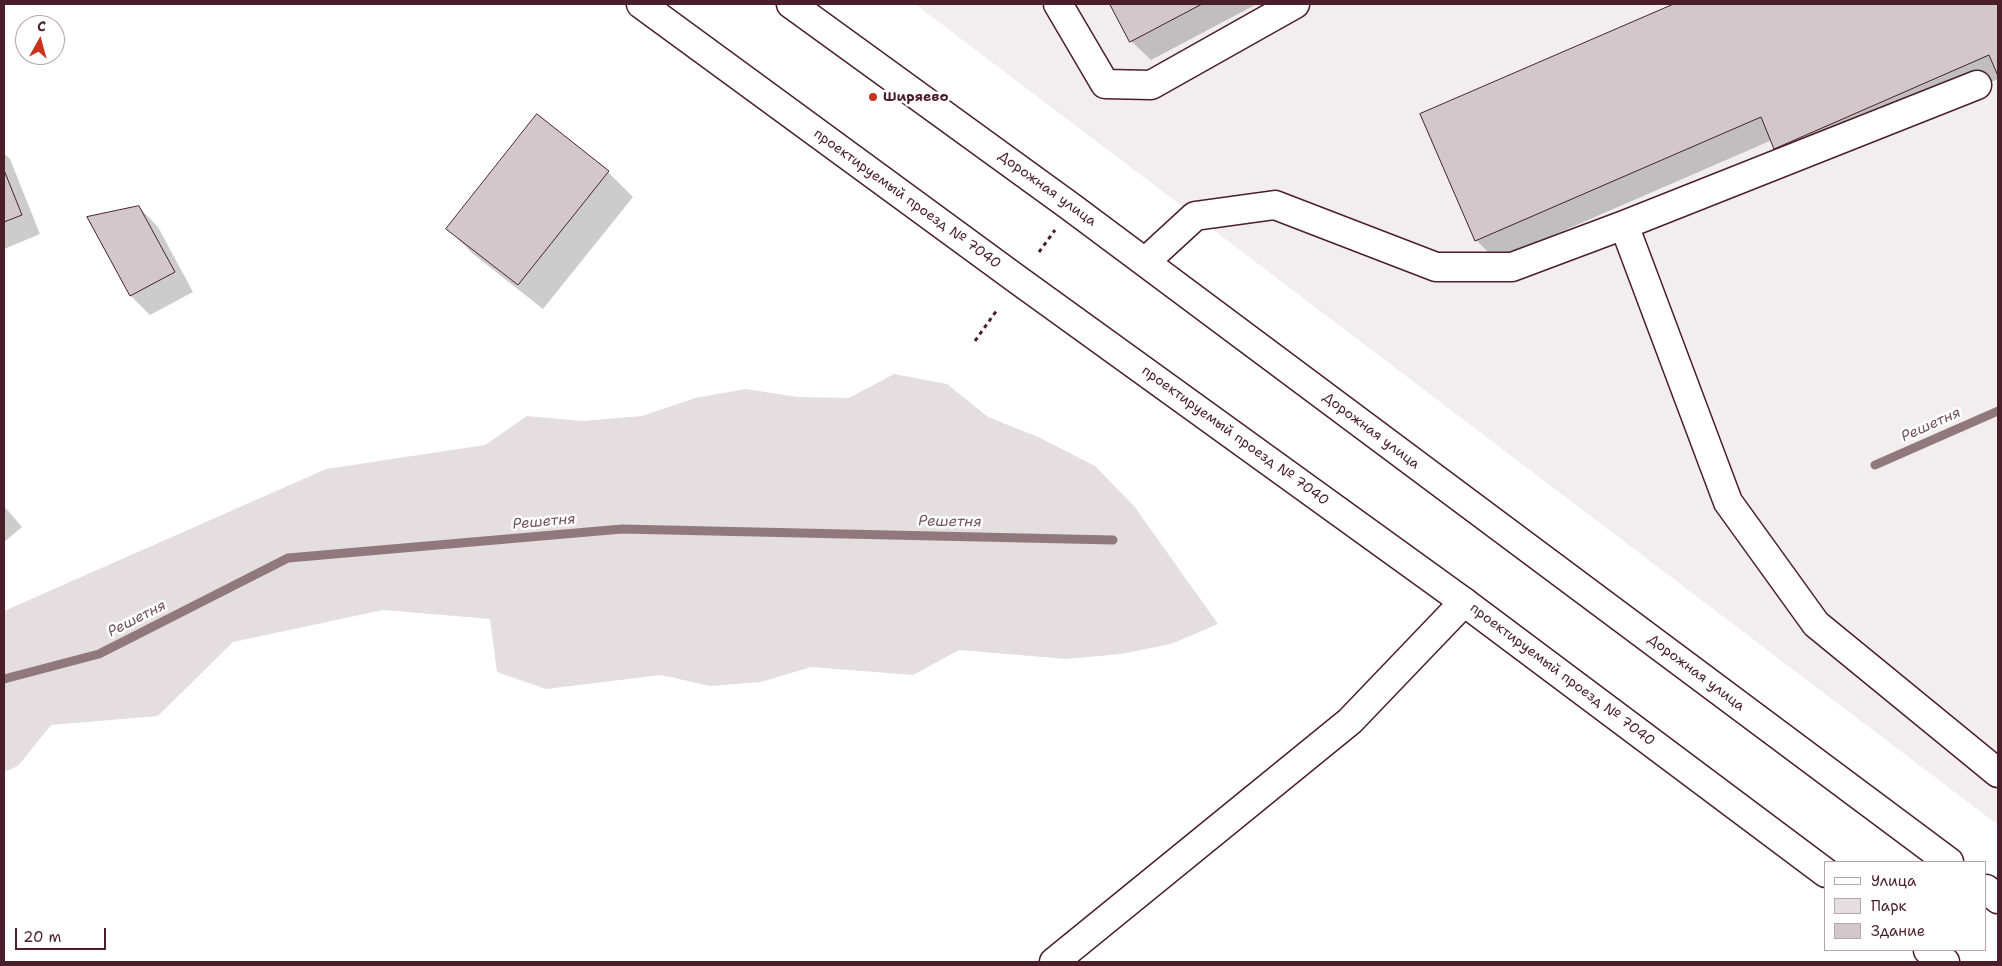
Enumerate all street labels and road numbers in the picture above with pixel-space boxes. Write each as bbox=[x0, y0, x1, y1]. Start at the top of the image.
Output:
street label: проектируемый проезд № 7040 bbox=[810, 125, 1004, 273]
street label: Дорожная улица bbox=[995, 148, 1099, 230]
street label: проектируемый проезд № 7040 bbox=[1138, 362, 1332, 510]
street label: Дорожная улица bbox=[1319, 389, 1423, 473]
street label: проектируемый проезд № 7040 bbox=[1466, 600, 1658, 750]
street label: Дорожная улица bbox=[1644, 631, 1748, 715]

